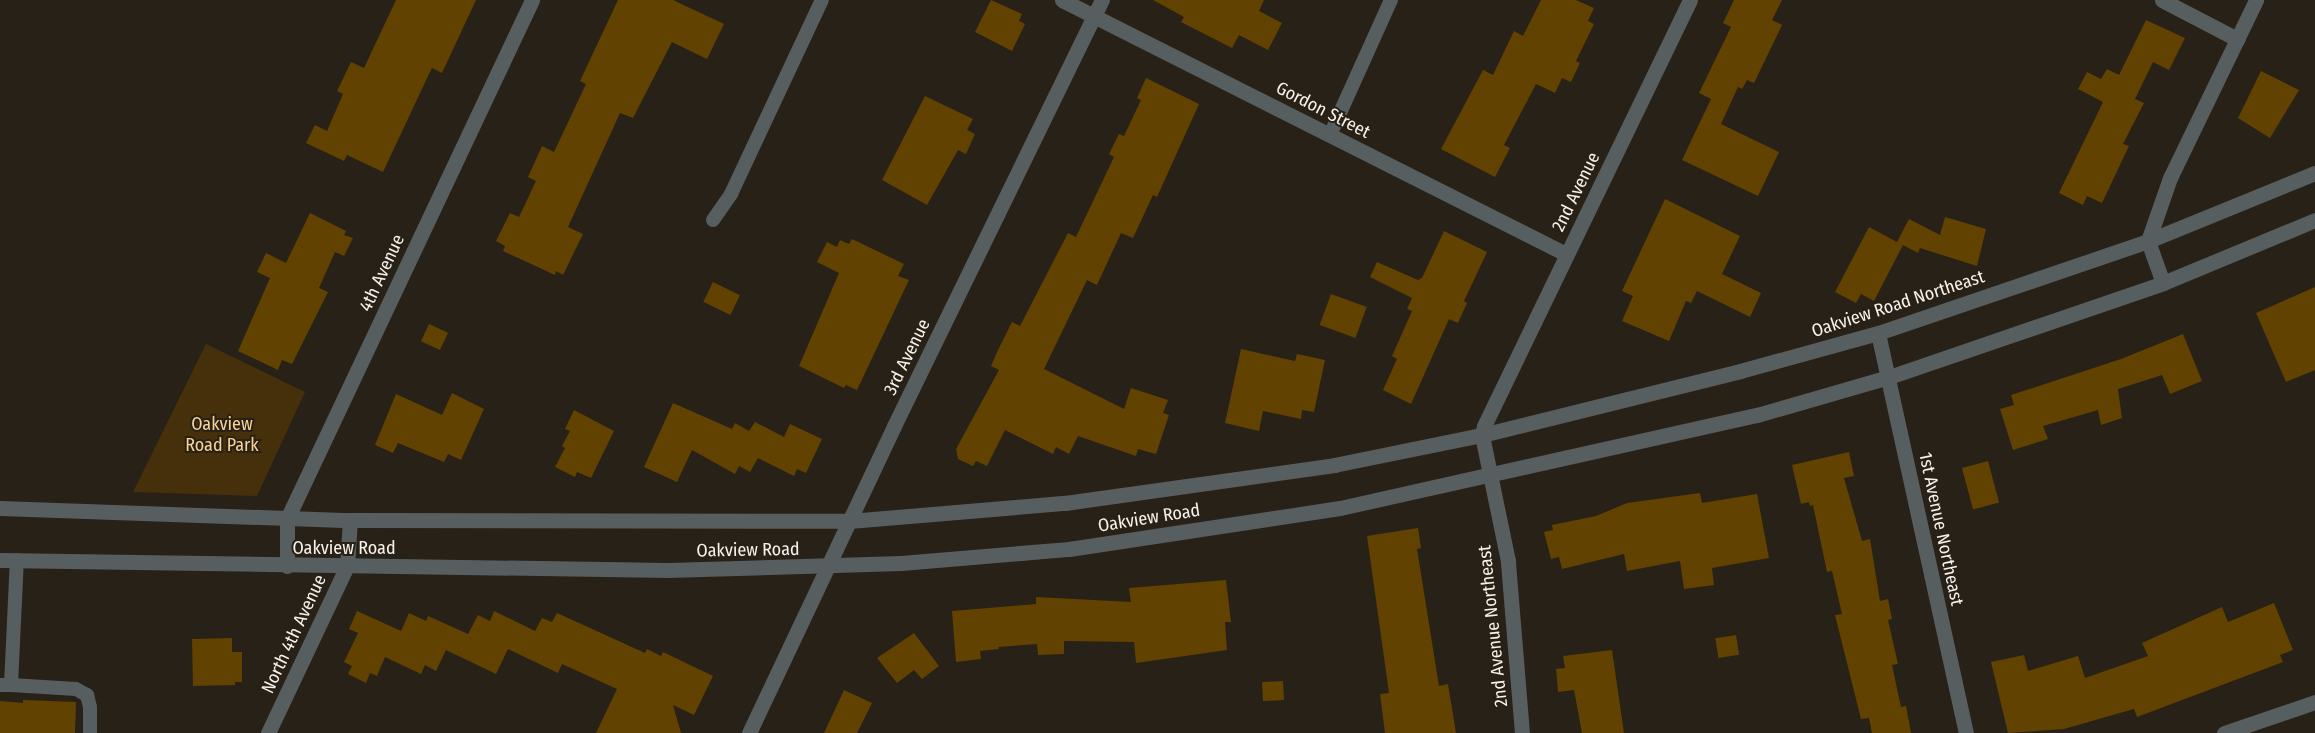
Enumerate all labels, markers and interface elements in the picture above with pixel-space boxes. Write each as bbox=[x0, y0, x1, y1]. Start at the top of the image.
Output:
street label: Gordon Street bbox=[1272, 77, 1374, 143]
street label: 2nd Avenue bbox=[1548, 149, 1604, 235]
street label: 4th Avenue bbox=[355, 231, 409, 315]
street label: Oakview Road Northeast bbox=[1809, 266, 1987, 342]
street label: 3rd Avenue bbox=[879, 315, 935, 399]
park label: Oakview Road Park bbox=[185, 414, 259, 456]
street label: 1st Avenue Northeast bbox=[1914, 450, 1968, 608]
street label: Oakview Road bbox=[1096, 499, 1202, 537]
street label: Oakview Road bbox=[292, 537, 396, 559]
street label: Oakview Road bbox=[696, 538, 800, 562]
street label: 2nd Avenue Northeast bbox=[1474, 544, 1512, 708]
street label: North 4th Avenue bbox=[257, 571, 331, 697]

